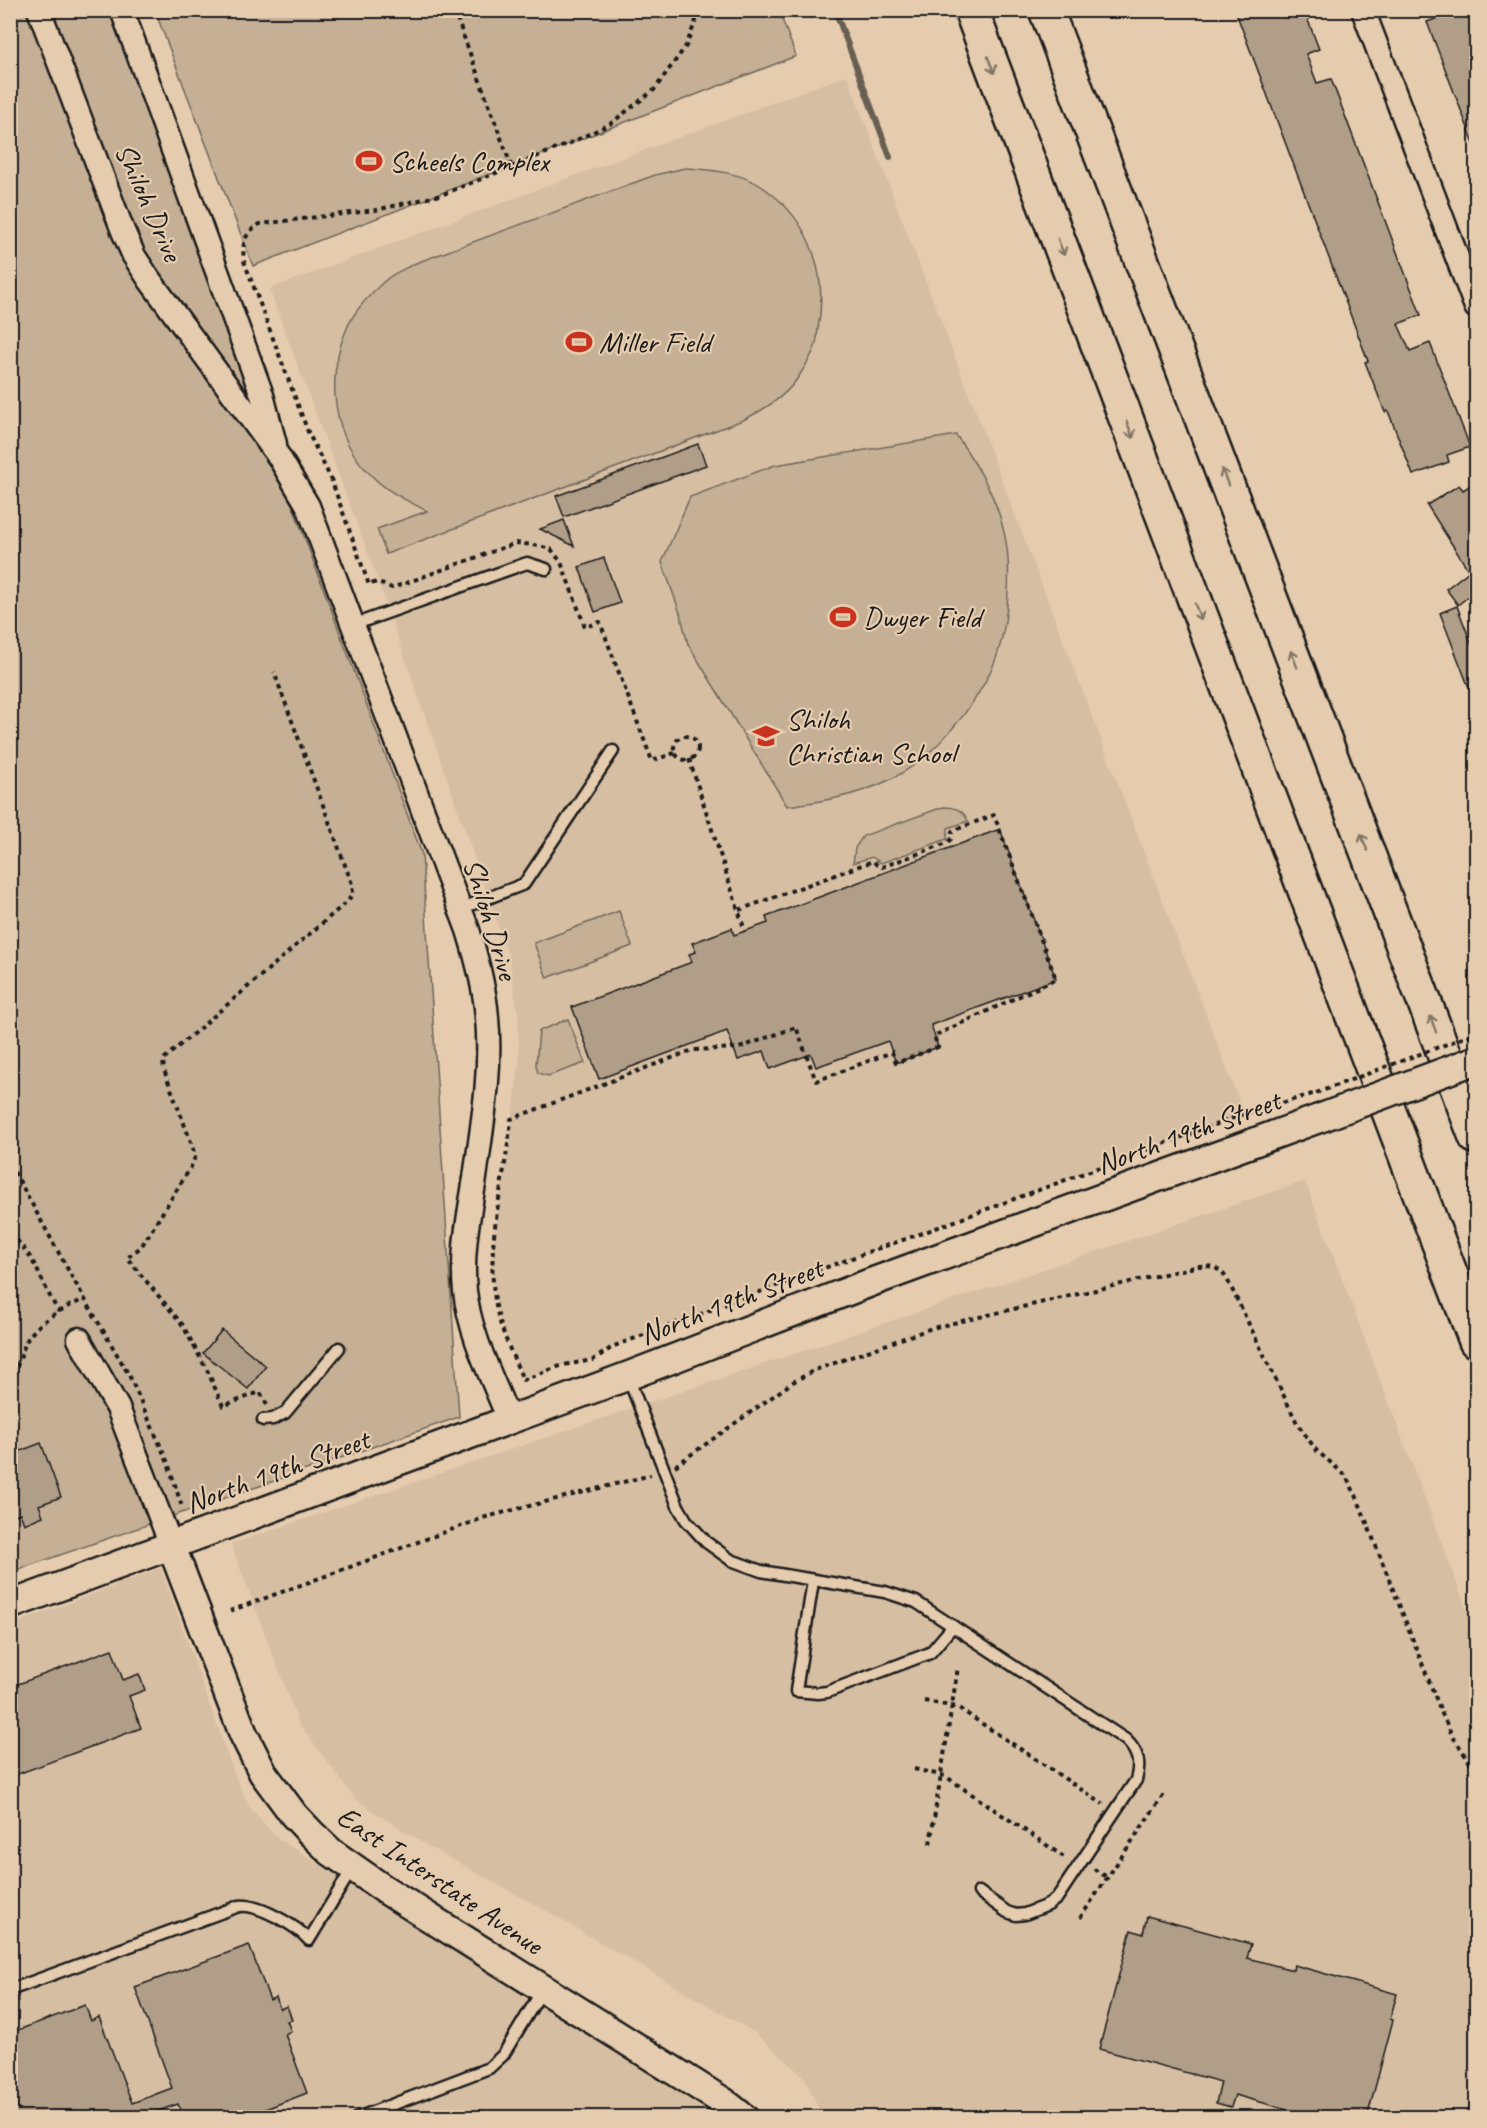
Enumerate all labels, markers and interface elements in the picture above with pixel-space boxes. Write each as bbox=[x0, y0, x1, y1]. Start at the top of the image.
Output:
one-way arrow bbox=[987, 55, 998, 74]
street label: Shiloh Drive bbox=[106, 137, 193, 269]
place label: Scheels Complex bbox=[389, 142, 552, 180]
sports icon: Scheels Complex bbox=[354, 146, 384, 176]
one-way arrow bbox=[1056, 238, 1067, 256]
place label: Miller Field bbox=[599, 323, 715, 361]
sports icon: Miller Field bbox=[564, 327, 594, 357]
one-way arrow bbox=[1125, 420, 1136, 438]
one-way arrow bbox=[1218, 469, 1229, 487]
place label: Dwyer Field bbox=[863, 598, 985, 636]
sports icon: Dwyer Field bbox=[828, 602, 858, 632]
one-way arrow bbox=[1194, 603, 1205, 621]
one-way arrow bbox=[1288, 651, 1299, 669]
place label: Shiloh Christian School bbox=[786, 700, 960, 772]
school or university icon: Shiloh Christian School bbox=[751, 721, 781, 751]
one-way arrow bbox=[1357, 833, 1368, 851]
street label: Shiloh Drive bbox=[455, 854, 528, 986]
one-way arrow bbox=[1427, 1015, 1438, 1034]
street label: North 19th Street bbox=[1091, 1080, 1288, 1183]
street label: North 19th Street bbox=[634, 1248, 831, 1353]
street label: North 19th Street bbox=[180, 1419, 377, 1522]
street label: East Interstate Avenue bbox=[330, 1797, 552, 1964]

